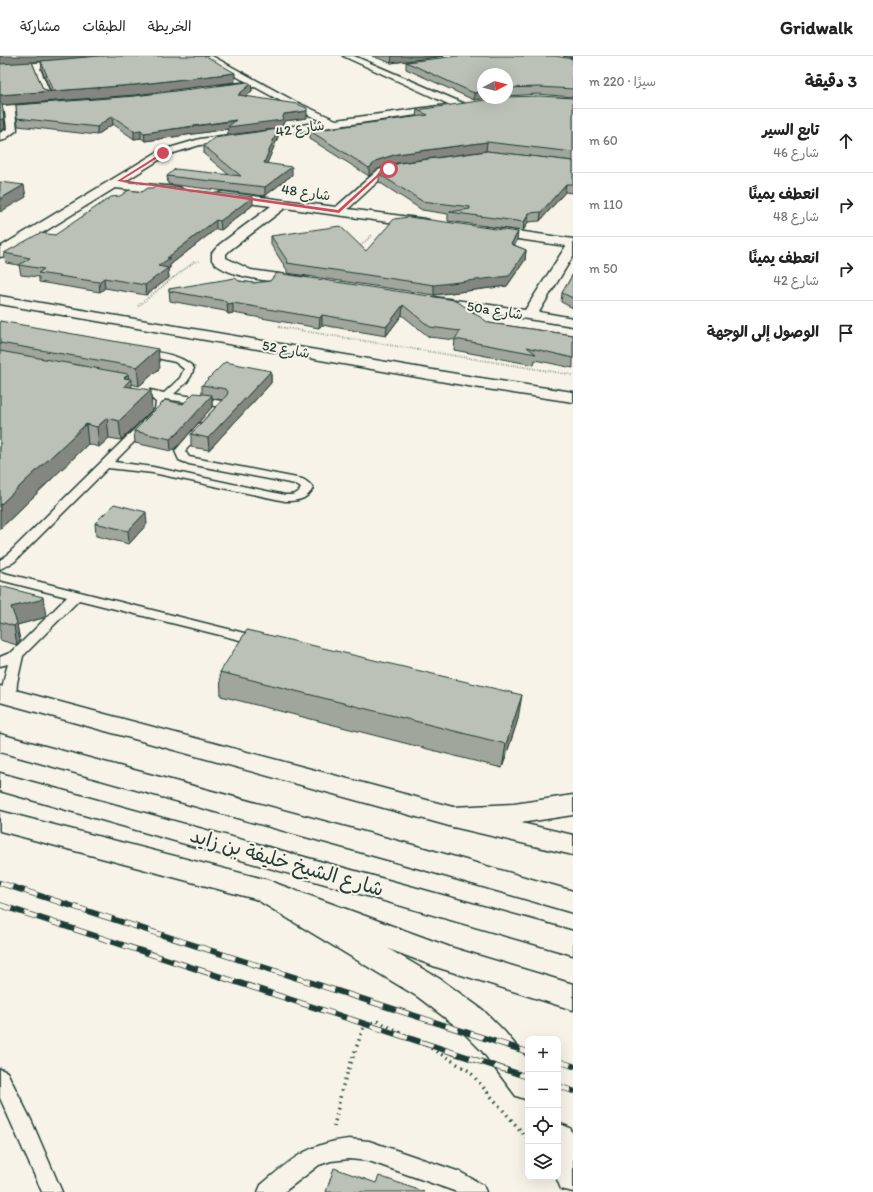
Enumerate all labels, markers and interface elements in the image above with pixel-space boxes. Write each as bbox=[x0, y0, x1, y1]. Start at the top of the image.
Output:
text: Gridwalk bbox=[780, 16, 853, 39]
text: مشاركة bbox=[20, 18, 60, 35]
text: الطبقات bbox=[82, 18, 126, 35]
text: الخريطة bbox=[148, 18, 191, 35]
north arrow bbox=[477, 68, 513, 104]
text: 3 دقيقة bbox=[805, 71, 857, 91]
text: سيرًا · 220 m bbox=[589, 74, 656, 89]
street label: شارع 42 bbox=[275, 117, 326, 141]
text: تابع السير bbox=[762, 121, 819, 139]
icon: ahead bbox=[835, 130, 857, 152]
text: 60 m bbox=[589, 133, 618, 148]
route end bbox=[154, 144, 172, 162]
text: شارع 46 bbox=[773, 145, 819, 160]
route start bbox=[380, 160, 398, 178]
street label: شارع 48 bbox=[280, 181, 332, 205]
text: انعطف يمينًا bbox=[749, 185, 819, 203]
icon: right bbox=[835, 194, 857, 216]
text: 110 m bbox=[589, 197, 623, 212]
text: شارع 48 bbox=[773, 209, 819, 224]
text: انعطف يمينًا bbox=[749, 249, 819, 267]
icon: right bbox=[835, 258, 857, 280]
text: 50 m bbox=[589, 261, 618, 276]
text: شارع 42 bbox=[773, 273, 819, 288]
street label: 50a شارع bbox=[465, 298, 524, 324]
icon: arrive bbox=[835, 322, 857, 344]
text: الوصول إلى الوجهة bbox=[707, 323, 819, 341]
street label: شارع 52 bbox=[261, 337, 311, 363]
street label: شارع الشيخ خليفة بن زايد bbox=[187, 823, 387, 903]
map controls bbox=[525, 1036, 561, 1180]
button: + bbox=[525, 1036, 561, 1072]
button: − bbox=[525, 1072, 561, 1108]
button: locate bbox=[525, 1108, 561, 1144]
button: layers bbox=[525, 1144, 561, 1180]

